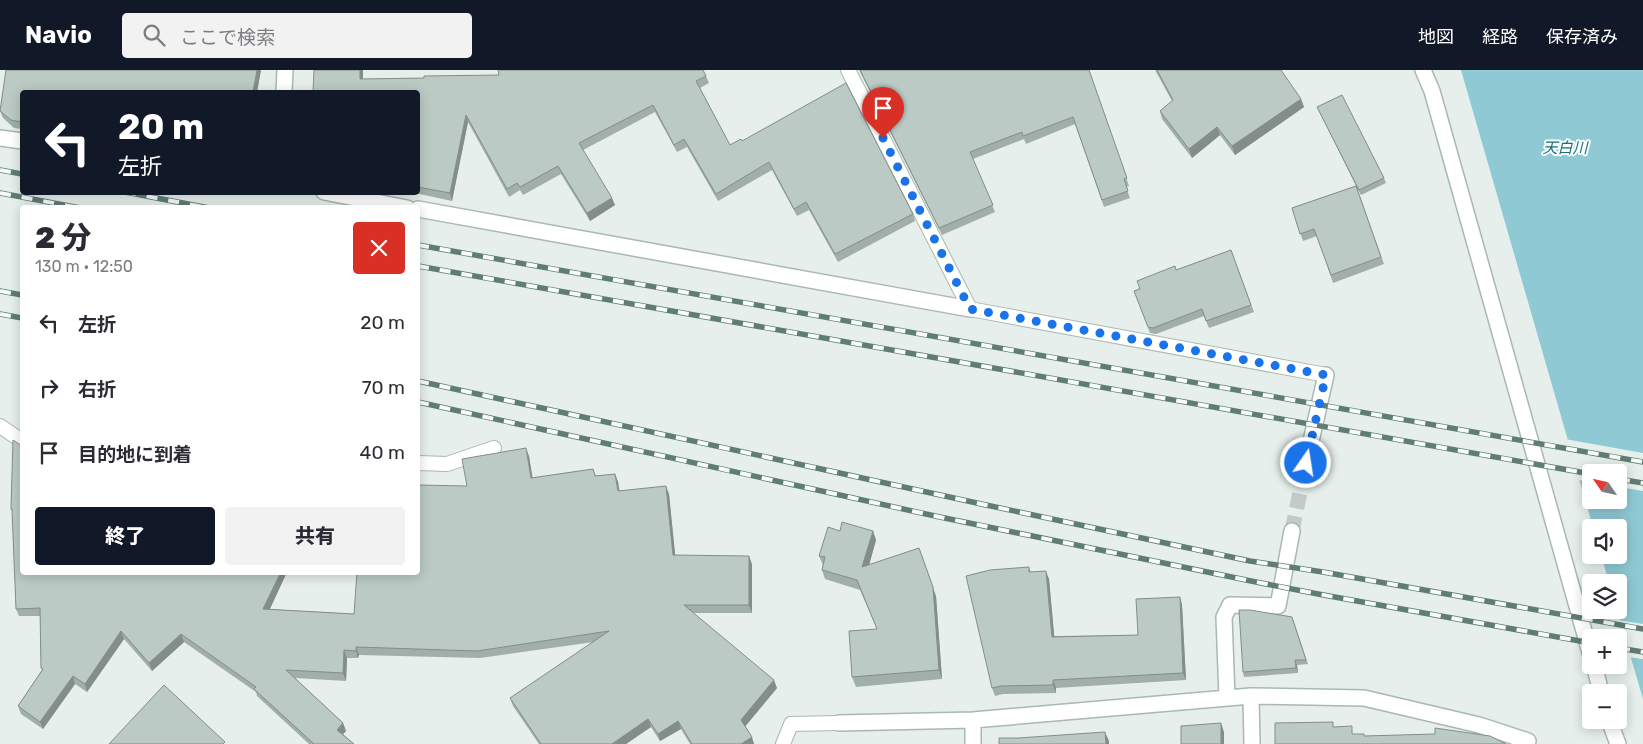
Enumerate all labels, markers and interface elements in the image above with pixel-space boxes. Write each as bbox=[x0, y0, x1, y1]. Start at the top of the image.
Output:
search box bbox=[122, 13, 472, 58]
text: Navio bbox=[25, 21, 92, 49]
icon: search bbox=[140, 21, 168, 49]
text: ここで検索 bbox=[180, 26, 275, 49]
text: 地図 bbox=[1418, 26, 1454, 48]
text: 経路 bbox=[1482, 26, 1518, 48]
text: 保存済み bbox=[1546, 26, 1618, 48]
pin bbox=[862, 87, 904, 138]
icon: arrive bbox=[869, 94, 897, 122]
text: 20 m bbox=[118, 106, 204, 148]
icon: left bbox=[35, 110, 100, 175]
water label: 天白川 bbox=[1542, 139, 1589, 157]
text: 左折 bbox=[118, 153, 162, 180]
text: 2 分 bbox=[35, 220, 91, 256]
button: close bbox=[353, 222, 405, 274]
text: 130 m · 12:50 bbox=[35, 257, 133, 276]
icon: left bbox=[35, 309, 63, 337]
text: 20 m bbox=[360, 311, 405, 334]
text: 左折 bbox=[78, 313, 116, 336]
icon: right bbox=[35, 374, 63, 402]
text: 70 m bbox=[362, 376, 405, 399]
text: 右折 bbox=[78, 378, 116, 401]
position arrow bbox=[1279, 436, 1331, 488]
icon: arrive bbox=[35, 439, 63, 467]
text: 40 m bbox=[360, 441, 405, 464]
text: 目的地に到着 bbox=[78, 443, 192, 466]
north arrow bbox=[1582, 464, 1628, 509]
map controls bbox=[1582, 464, 1627, 729]
button: 終了 bbox=[35, 507, 215, 565]
button: 共有 bbox=[225, 507, 405, 565]
button: sound bbox=[1582, 519, 1627, 564]
button: layers bbox=[1582, 574, 1627, 619]
button: + bbox=[1582, 629, 1627, 674]
button: − bbox=[1582, 684, 1627, 729]

